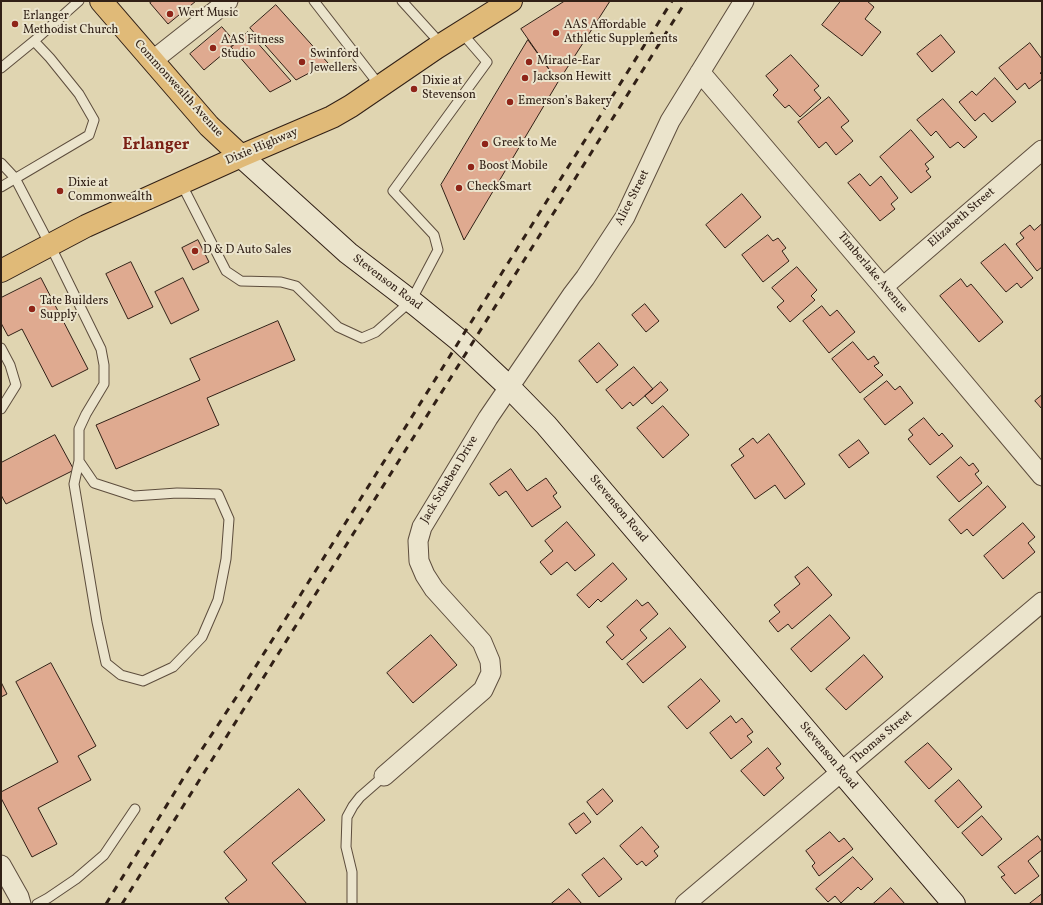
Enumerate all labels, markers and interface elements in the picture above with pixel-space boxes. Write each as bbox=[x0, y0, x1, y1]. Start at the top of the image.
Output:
place label: Wert Music bbox=[178, 7, 238, 21]
marker: Wert Music bbox=[165, 9, 175, 19]
place label: Erlanger Methodist Church bbox=[23, 10, 118, 38]
marker: Erlanger Methodist Church bbox=[10, 19, 20, 29]
place label: AAS Affordable Athletic Supplements bbox=[564, 19, 678, 47]
marker: AAS Affordable Athletic Supplements bbox=[551, 28, 561, 38]
place label: AAS Fitness Studio bbox=[221, 34, 284, 62]
street label: Commonwealth Avenue bbox=[131, 37, 225, 141]
marker: AAS Fitness Studio bbox=[208, 43, 218, 53]
place label: Swinford Jewellers bbox=[310, 48, 359, 76]
place label: Miracle-Ear bbox=[537, 55, 600, 69]
marker: Swinford Jewellers bbox=[297, 57, 307, 67]
marker: Miracle-Ear bbox=[524, 57, 534, 67]
place label: Jackson Hewitt bbox=[533, 71, 611, 85]
marker: Jackson Hewitt bbox=[520, 73, 530, 83]
place label: Dixie at Stevenson bbox=[422, 75, 476, 103]
marker: Dixie at Stevenson bbox=[409, 84, 419, 94]
place label: Emerson’s Bakery bbox=[518, 95, 612, 109]
marker: Emerson’s Bakery bbox=[505, 97, 515, 107]
street label: Dixie Highway bbox=[224, 125, 300, 169]
district label: Erlanger bbox=[123, 136, 189, 156]
place label: Greek to Me bbox=[493, 137, 557, 151]
marker: Greek to Me bbox=[480, 139, 490, 149]
place label: Boost Mobile bbox=[479, 160, 548, 174]
marker: Boost Mobile bbox=[466, 162, 476, 172]
street label: Alice Street bbox=[613, 168, 653, 228]
place label: Dixie at Commonwealth bbox=[68, 177, 152, 205]
place label: CheckSmart bbox=[467, 181, 532, 195]
marker: CheckSmart bbox=[454, 183, 464, 193]
street label: Elizabeth Street bbox=[926, 185, 998, 251]
marker: Dixie at Commonwealth bbox=[55, 186, 65, 196]
street label: Timberlake Avenue bbox=[834, 230, 910, 316]
place label: D & D Auto Sales bbox=[203, 244, 291, 258]
marker: D & D Auto Sales bbox=[190, 246, 200, 256]
street label: Stevenson Road bbox=[349, 252, 425, 314]
place label: Tate Builders Supply bbox=[40, 295, 108, 323]
marker: Tate Builders Supply bbox=[27, 304, 37, 314]
street label: Jack Scheben Drive bbox=[418, 434, 482, 526]
street label: Stevenson Road bbox=[586, 472, 650, 546]
street label: Thomas Street bbox=[848, 708, 916, 768]
street label: Stevenson Road bbox=[796, 719, 860, 793]

